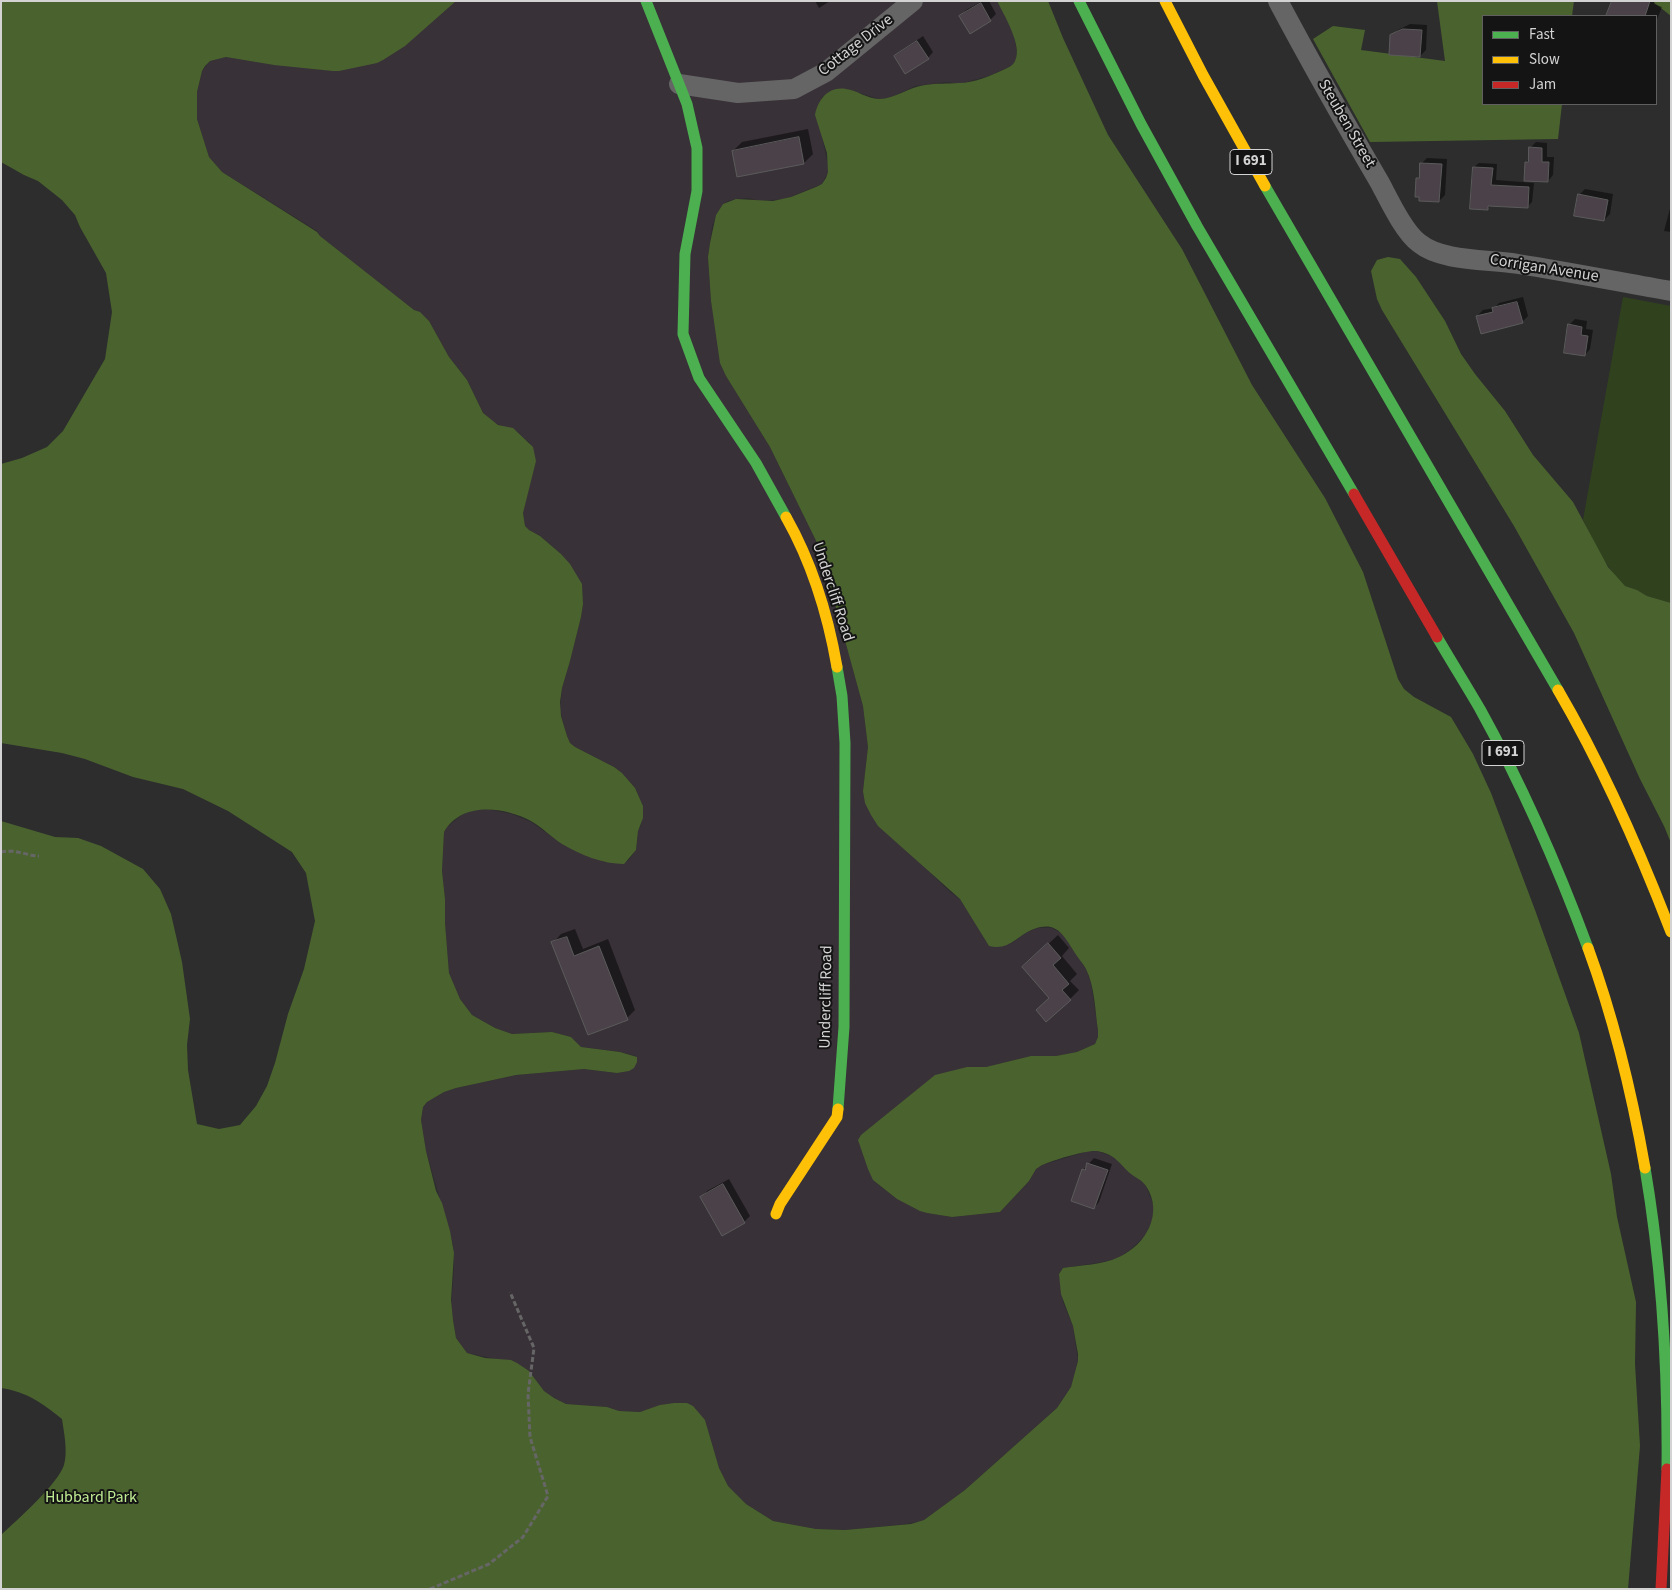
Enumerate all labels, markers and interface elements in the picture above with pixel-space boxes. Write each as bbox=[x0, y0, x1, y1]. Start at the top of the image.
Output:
street label: Cottage Drive bbox=[815, 11, 897, 81]
legend bbox=[1482, 15, 1657, 105]
text: Fast bbox=[1529, 24, 1555, 45]
text: Slow bbox=[1529, 49, 1560, 70]
text: Jam bbox=[1529, 74, 1556, 95]
street label: Steuben Street bbox=[1313, 76, 1379, 172]
road number: I 691 bbox=[1230, 150, 1272, 174]
street label: Corrigan Avenue bbox=[1488, 251, 1600, 287]
street label: Undercliff Road bbox=[807, 540, 857, 644]
road number: I 691 bbox=[1482, 740, 1524, 766]
street label: Undercliff Road bbox=[816, 945, 838, 1049]
park label: Hubbard Park bbox=[45, 1488, 137, 1508]

